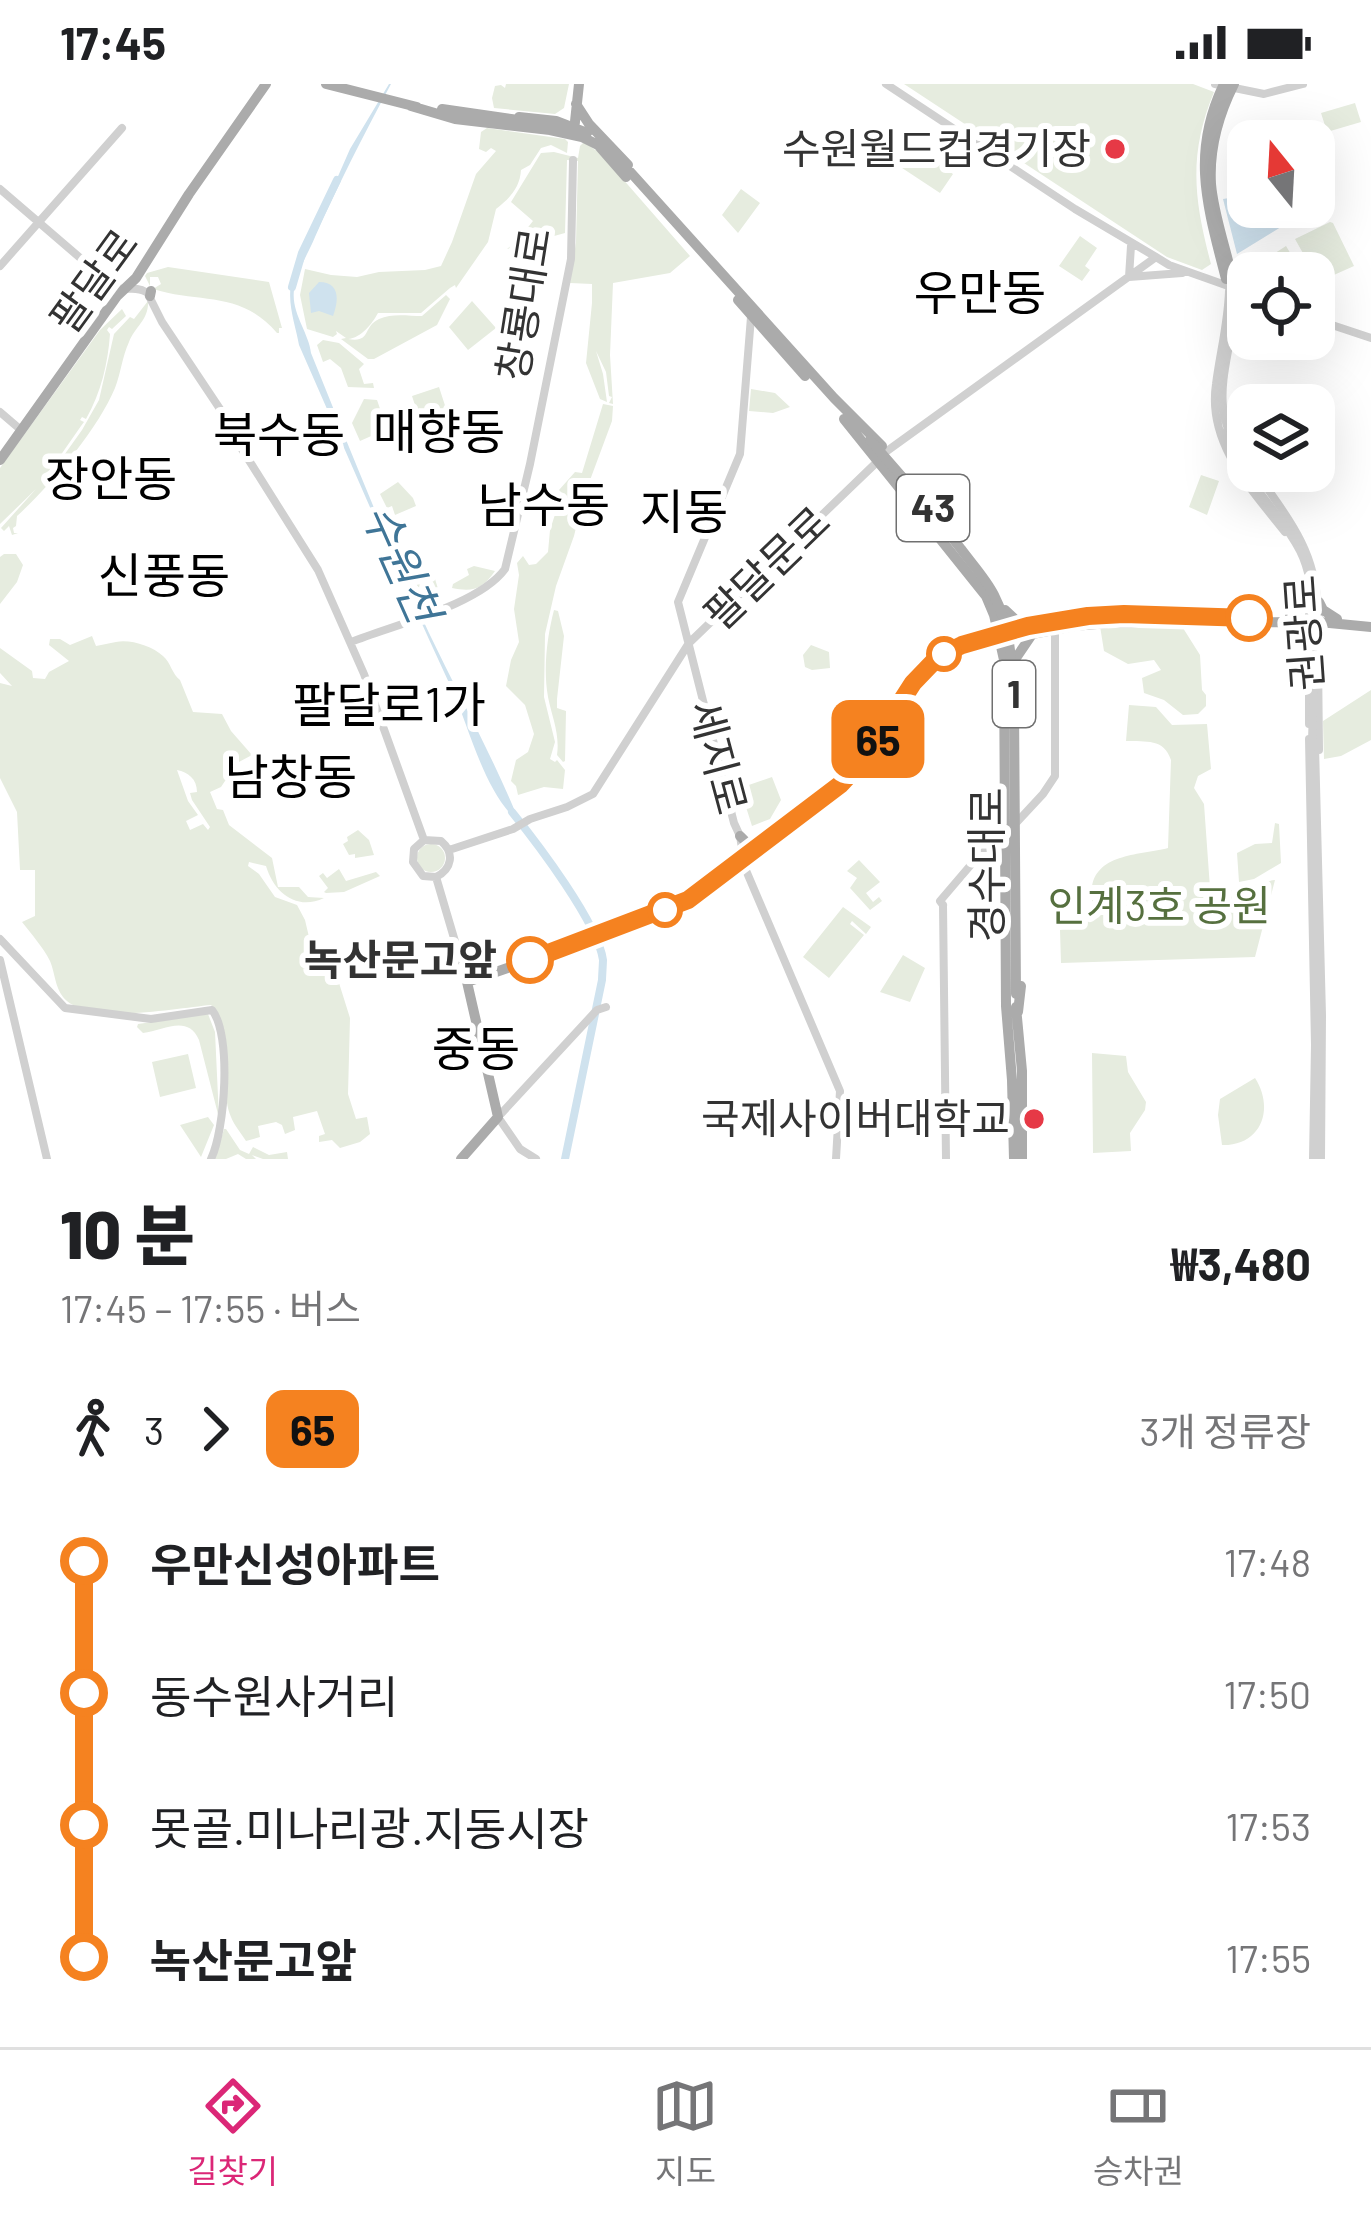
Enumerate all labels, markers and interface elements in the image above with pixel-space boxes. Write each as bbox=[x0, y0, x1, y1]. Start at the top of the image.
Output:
text: 17:45 bbox=[60, 15, 166, 69]
north arrow bbox=[1227, 120, 1335, 228]
map controls bbox=[1227, 120, 1335, 492]
place label: 수원월드컵경기장 bbox=[782, 122, 1091, 172]
marker: 수원월드컵경기장 bbox=[1102, 136, 1128, 162]
street label: 팔달로 bbox=[38, 218, 147, 341]
street label: 창룡대로 bbox=[485, 223, 559, 384]
button: locate bbox=[1227, 252, 1335, 360]
district label: 우만동 bbox=[914, 262, 1046, 320]
button: layers bbox=[1227, 384, 1335, 492]
district label: 매향동 bbox=[373, 401, 505, 459]
district label: 북수동 bbox=[213, 404, 345, 462]
district label: 장안동 bbox=[45, 448, 177, 506]
district label: 남수동 bbox=[478, 474, 610, 532]
road number: 43 bbox=[897, 475, 969, 541]
district label: 지동 bbox=[640, 481, 728, 539]
water label: 수원천 bbox=[353, 494, 455, 634]
street label: 팔달문로 bbox=[693, 495, 839, 638]
district label: 신풍동 bbox=[98, 545, 230, 603]
street label: 권광로 bbox=[1273, 574, 1331, 693]
unlabelled marker bbox=[1227, 596, 1271, 640]
unlabelled marker bbox=[928, 638, 960, 670]
road number: 1 bbox=[993, 661, 1035, 727]
district label: 팔달로1가 bbox=[292, 674, 486, 732]
street label: 세지로 bbox=[681, 694, 759, 819]
line badge: 65 bbox=[824, 700, 932, 778]
text: 65 bbox=[855, 714, 901, 764]
district label: 남창동 bbox=[225, 746, 357, 804]
street label: 경수대로 bbox=[960, 788, 1010, 942]
park label: 인계3호 공원 bbox=[1047, 879, 1271, 929]
unlabelled marker bbox=[649, 894, 681, 926]
place label: 녹산문고앞 bbox=[304, 933, 497, 983]
marker: 녹산문고앞 bbox=[508, 938, 552, 982]
district label: 중동 bbox=[432, 1018, 520, 1076]
place label: 국제사이버대학교 bbox=[701, 1092, 1010, 1142]
marker: 국제사이버대학교 bbox=[1021, 1106, 1047, 1132]
text: 10 분 bbox=[60, 1193, 195, 1272]
text: ₩3,480 bbox=[1171, 1236, 1311, 1290]
text: 17:45 – 17:55 · 버스 bbox=[60, 1284, 361, 1331]
icon: walk bbox=[60, 1396, 126, 1462]
icon: forward bbox=[182, 1396, 248, 1462]
text: 65 bbox=[290, 1404, 335, 1454]
text: 3 bbox=[144, 1406, 164, 1453]
text: 3개 정류장 bbox=[1140, 1407, 1311, 1454]
text: 우만신성아파트 bbox=[150, 1536, 440, 1590]
text: 17:48 bbox=[1224, 1538, 1311, 1585]
text: 동수원사거리 bbox=[150, 1668, 398, 1722]
text: 17:50 bbox=[1224, 1670, 1311, 1717]
text: 못골.미나리광.지동시장 bbox=[150, 1800, 589, 1854]
text: 17:53 bbox=[1226, 1802, 1311, 1849]
text: 녹산문고앞 bbox=[150, 1932, 357, 1986]
text: 17:55 bbox=[1226, 1934, 1311, 1981]
tab: 길찾기 bbox=[187, 2073, 278, 2193]
tab: 지도 bbox=[652, 2073, 718, 2193]
tab: 승차권 bbox=[1093, 2073, 1184, 2193]

